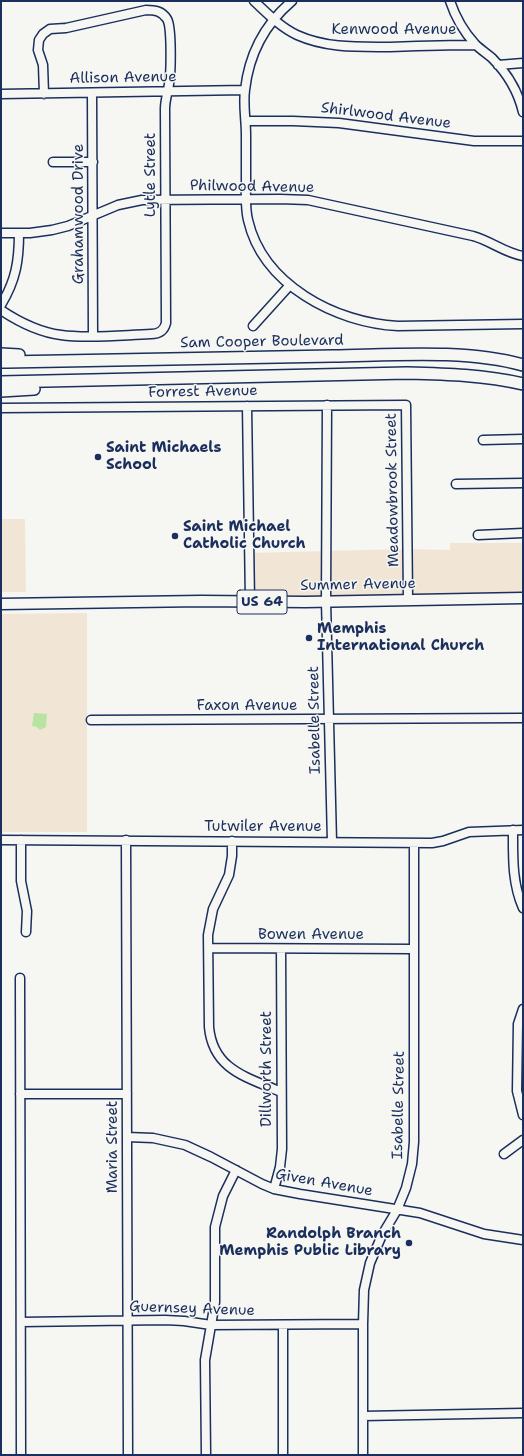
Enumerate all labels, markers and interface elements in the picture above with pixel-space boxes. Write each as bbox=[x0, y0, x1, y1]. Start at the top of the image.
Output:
street label: Kenwood Avenue bbox=[331, 21, 457, 39]
street label: Allison Avenue bbox=[69, 68, 177, 88]
street label: Shirlwood Avenue bbox=[320, 99, 452, 133]
street label: Lytle Street bbox=[142, 133, 160, 217]
street label: Grahamwood Drive bbox=[70, 144, 88, 284]
street label: Philwood Avenue bbox=[190, 177, 314, 197]
street label: Sam Cooper Boulevard bbox=[180, 332, 344, 352]
street label: Forrest Avenue bbox=[148, 382, 258, 402]
street label: Meadowbrook Street bbox=[383, 413, 403, 567]
place label: Saint Michaels School bbox=[106, 439, 221, 474]
marker: Saint Michaels School bbox=[93, 452, 103, 462]
place label: Saint Michael Catholic Church bbox=[183, 518, 306, 553]
marker: Saint Michael Catholic Church bbox=[170, 531, 180, 541]
street label: Summer Avenue bbox=[300, 575, 416, 595]
road number: US 64 bbox=[237, 590, 287, 614]
place label: Memphis International Church bbox=[317, 620, 484, 655]
marker: Memphis International Church bbox=[304, 633, 314, 643]
street label: Isabelle Street bbox=[305, 666, 325, 774]
street label: Faxon Avenue bbox=[197, 697, 297, 715]
street label: Tutwiler Avenue bbox=[204, 818, 322, 836]
street label: Bowen Avenue bbox=[258, 926, 364, 944]
street label: Dillworth Street bbox=[258, 1011, 276, 1127]
street label: Isabelle Street bbox=[389, 1051, 409, 1159]
street label: Maria Street bbox=[104, 1101, 122, 1193]
street label: Given Avenue bbox=[274, 1166, 374, 1200]
place label: Randolph Branch Memphis Public Library bbox=[219, 1225, 401, 1260]
marker: Randolph Branch Memphis Public Library bbox=[404, 1238, 414, 1248]
street label: Guernsey Avenue bbox=[129, 1298, 255, 1320]

